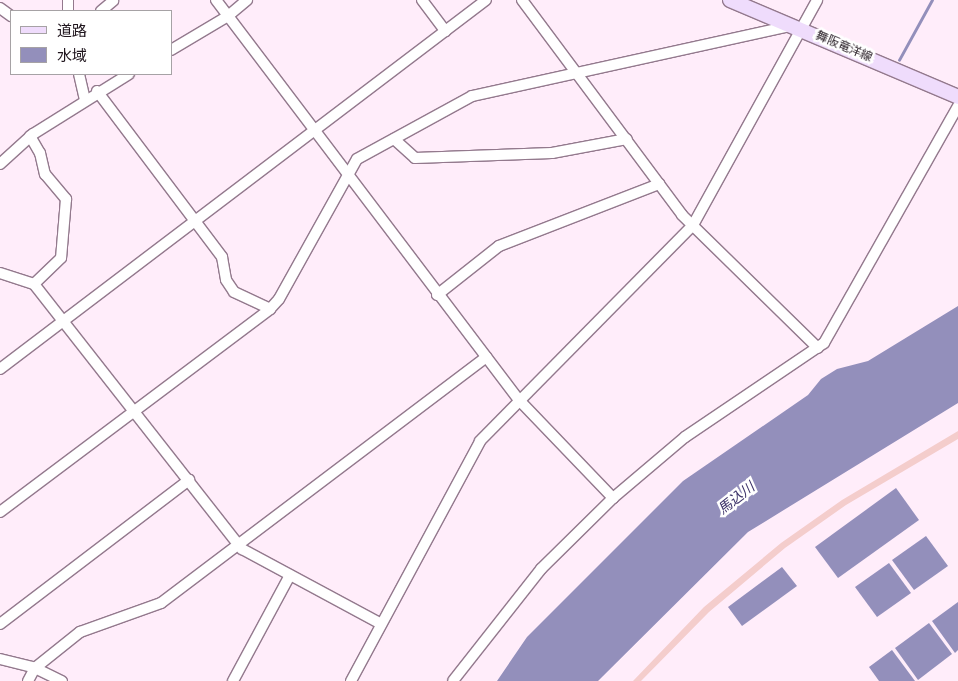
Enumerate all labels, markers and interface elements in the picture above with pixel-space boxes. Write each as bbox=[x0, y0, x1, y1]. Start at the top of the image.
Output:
legend bbox=[10, 10, 172, 75]
text: 道路 bbox=[57, 22, 87, 40]
street label: 舞阪竜洋線 bbox=[814, 29, 874, 65]
text: 水域 bbox=[57, 47, 87, 65]
water label: 馬込川 bbox=[714, 478, 758, 518]

